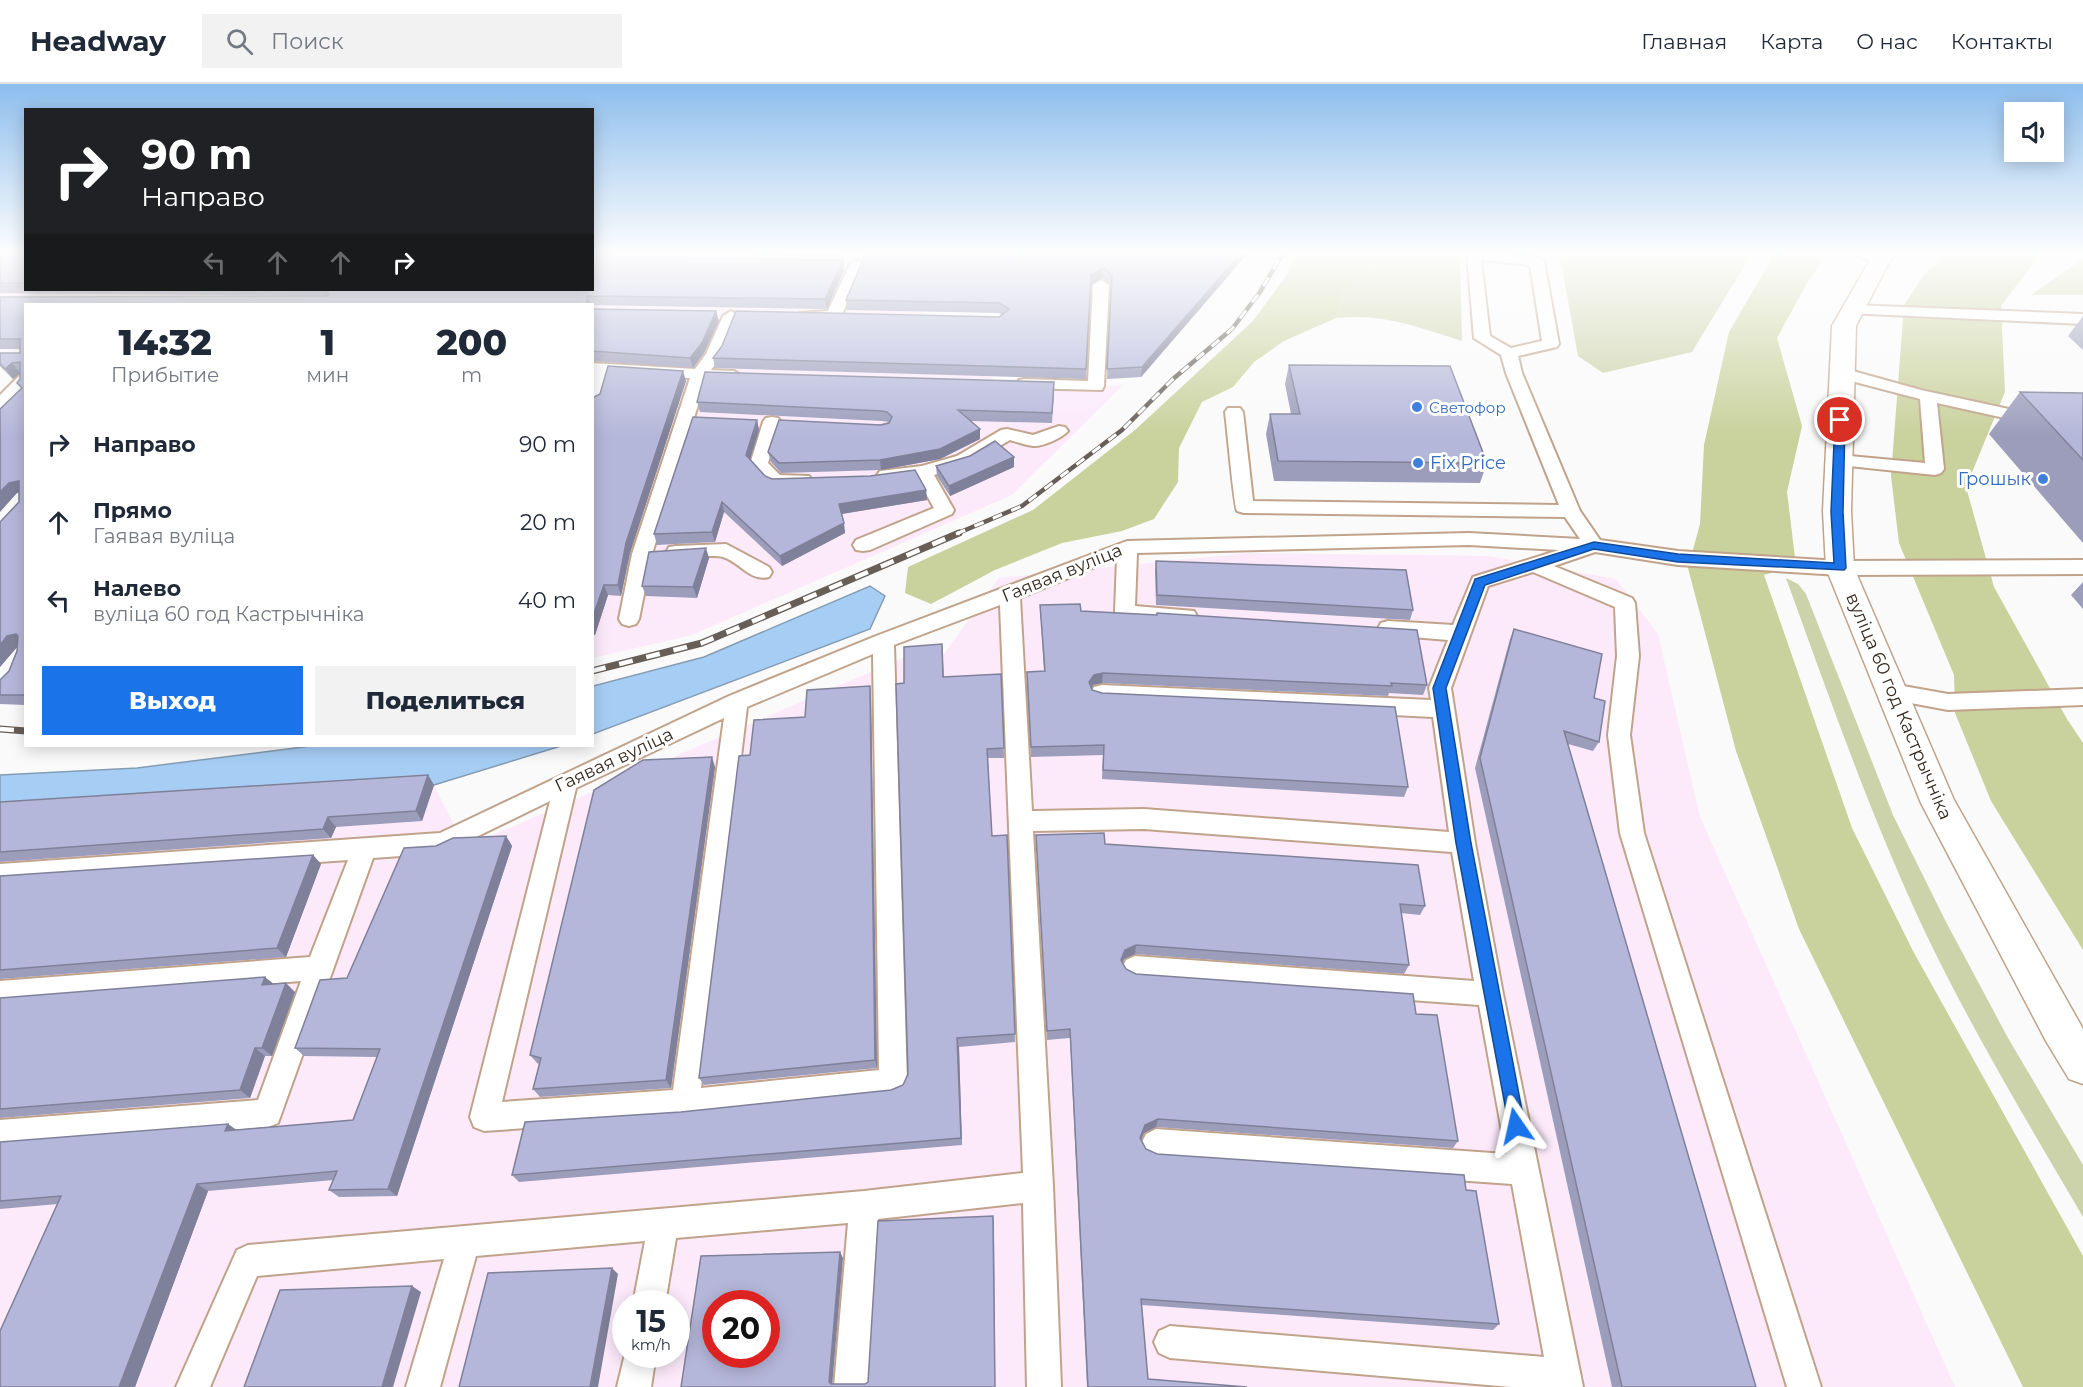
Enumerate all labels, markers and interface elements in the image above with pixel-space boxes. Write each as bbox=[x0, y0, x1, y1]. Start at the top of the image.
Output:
search box bbox=[202, 14, 622, 68]
text: Headway bbox=[30, 24, 166, 58]
icon: search bbox=[223, 25, 256, 58]
text: Поиск bbox=[271, 28, 343, 55]
text: Главная bbox=[1641, 29, 1727, 54]
text: Карта bbox=[1760, 29, 1823, 54]
text: О нас bbox=[1856, 29, 1918, 54]
text: Контакты bbox=[1951, 29, 2053, 54]
map controls bbox=[2004, 102, 2064, 162]
button: sound bbox=[2004, 102, 2064, 162]
text: 90 m bbox=[141, 128, 252, 180]
icon: right bbox=[42, 132, 120, 210]
text: Направо bbox=[141, 180, 265, 213]
icon: left bbox=[198, 246, 231, 279]
icon: ahead bbox=[261, 246, 294, 279]
icon: ahead bbox=[324, 246, 357, 279]
icon: right bbox=[387, 246, 420, 279]
text: 14:32 bbox=[118, 320, 212, 364]
text: 1 bbox=[320, 320, 335, 364]
text: 200 bbox=[436, 320, 507, 364]
text: Прибытие bbox=[111, 363, 219, 387]
text: мин bbox=[306, 363, 349, 387]
text: m bbox=[461, 363, 482, 387]
pin bbox=[1814, 394, 1865, 445]
place label: Светофор bbox=[1429, 398, 1506, 417]
marker: Светофор bbox=[1410, 400, 1424, 414]
icon: arrive bbox=[1823, 403, 1856, 436]
icon: right bbox=[42, 428, 75, 461]
text: Направо bbox=[93, 431, 196, 458]
text: 90 m bbox=[519, 431, 576, 458]
place label: Fix Price bbox=[1430, 452, 1506, 474]
marker: Fix Price bbox=[1411, 456, 1425, 470]
place label: Грошык bbox=[1958, 468, 2032, 490]
marker: Грошык bbox=[2036, 472, 2050, 486]
text: Прямо bbox=[93, 497, 172, 524]
icon: ahead bbox=[42, 506, 75, 539]
text: 20 m bbox=[520, 509, 576, 536]
text: Гаявая вуліца bbox=[93, 524, 235, 548]
street label: Гаявая вуліца bbox=[999, 539, 1125, 607]
text: Налево bbox=[93, 575, 181, 602]
icon: left bbox=[42, 584, 75, 617]
text: 40 m bbox=[518, 587, 576, 614]
street label: вуліца 60 год Кастрычніка bbox=[1841, 589, 1957, 823]
text: вуліца 60 год Кастрычніка bbox=[93, 602, 364, 626]
button: Выход bbox=[42, 666, 303, 735]
button: Поделиться bbox=[315, 666, 576, 735]
street label: Гаявая вуліца bbox=[551, 723, 677, 797]
position arrow bbox=[1484, 1094, 1548, 1158]
speed limit sign: 20 bbox=[702, 1290, 780, 1368]
text: 15 bbox=[636, 1303, 666, 1340]
text: km/h bbox=[631, 1335, 671, 1354]

